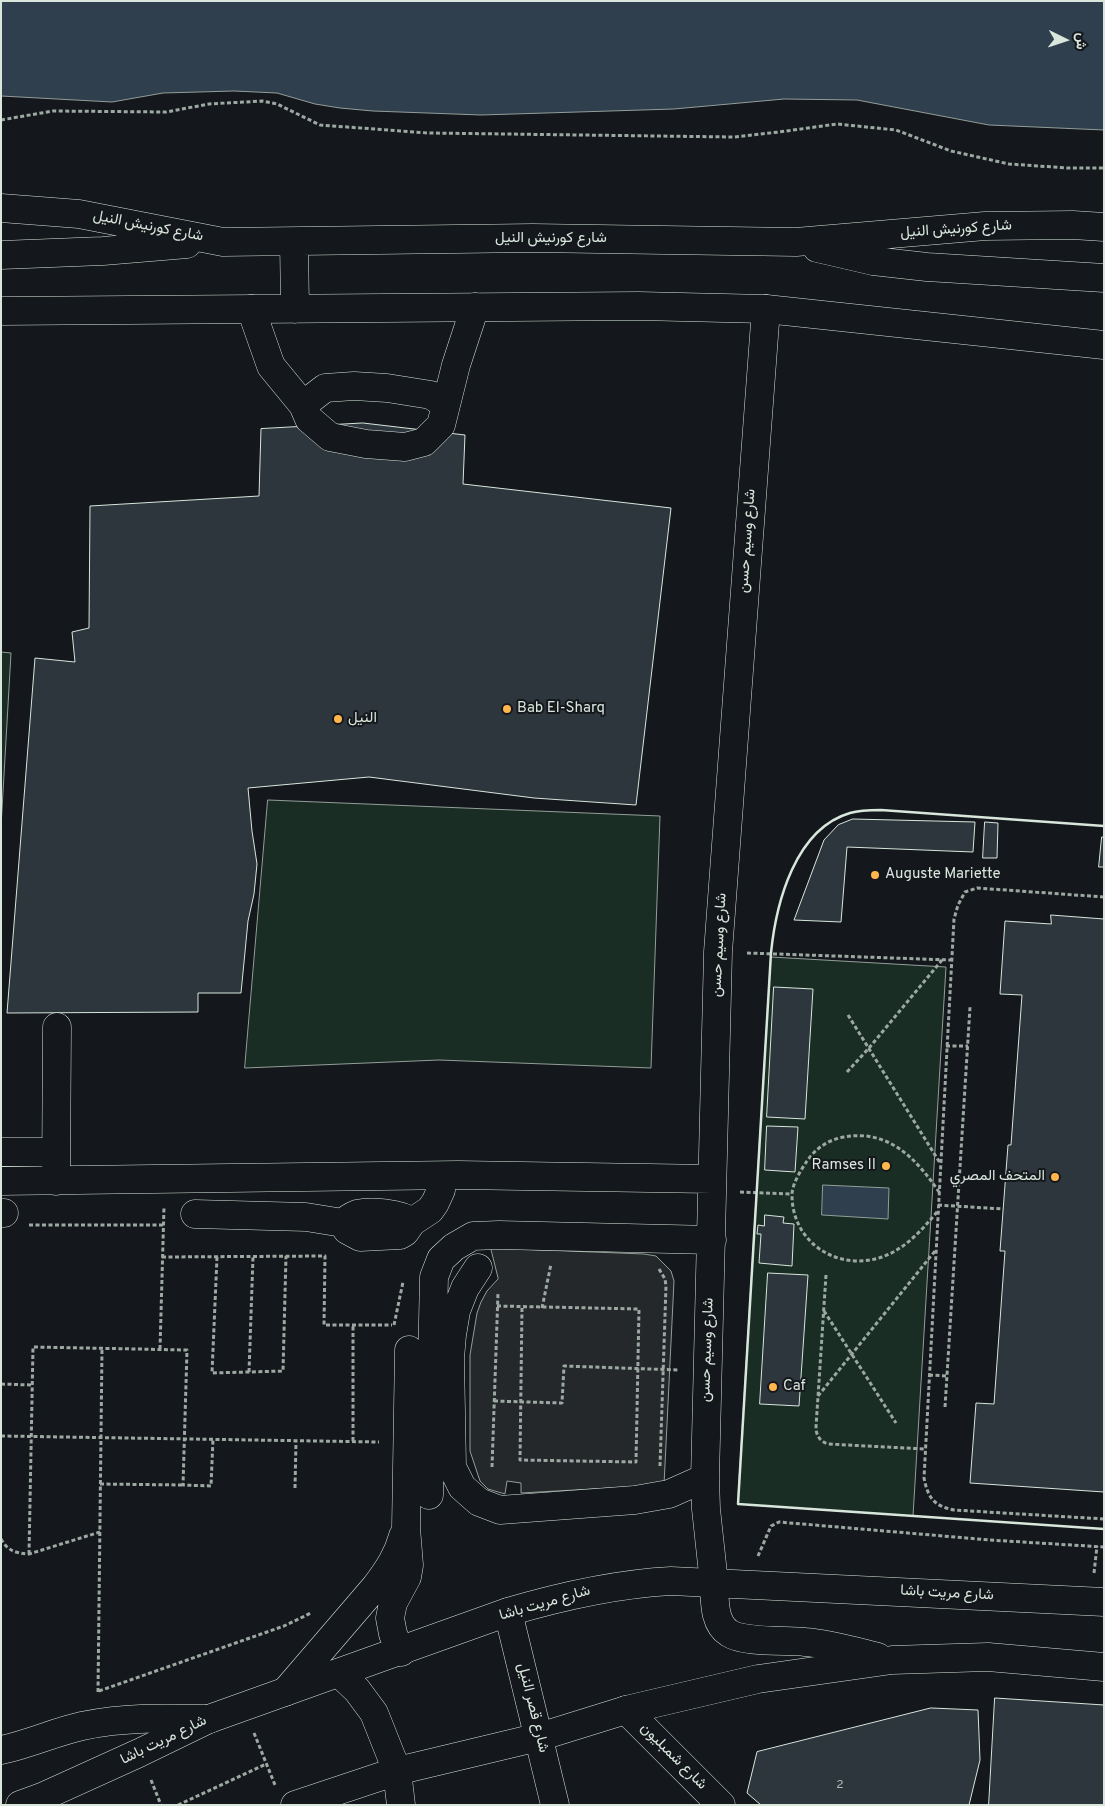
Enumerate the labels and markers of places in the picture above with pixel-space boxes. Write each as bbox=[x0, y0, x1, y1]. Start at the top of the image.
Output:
place label: Bab El-Sharq bbox=[517, 700, 605, 718]
marker: Bab El-Sharq bbox=[501, 703, 513, 715]
place label: النيل bbox=[348, 710, 377, 728]
marker: النيل bbox=[332, 713, 344, 725]
place label: Auguste Mariette bbox=[885, 866, 1001, 884]
marker: Auguste Mariette bbox=[869, 869, 881, 881]
place label: Ramses II bbox=[812, 1157, 876, 1175]
marker: Ramses II bbox=[880, 1160, 892, 1172]
place label: المتحف المصري bbox=[950, 1168, 1045, 1186]
marker: المتحف المصري bbox=[1049, 1171, 1061, 1183]
place label: Caf bbox=[783, 1378, 806, 1396]
marker: Caf bbox=[767, 1381, 779, 1393]

